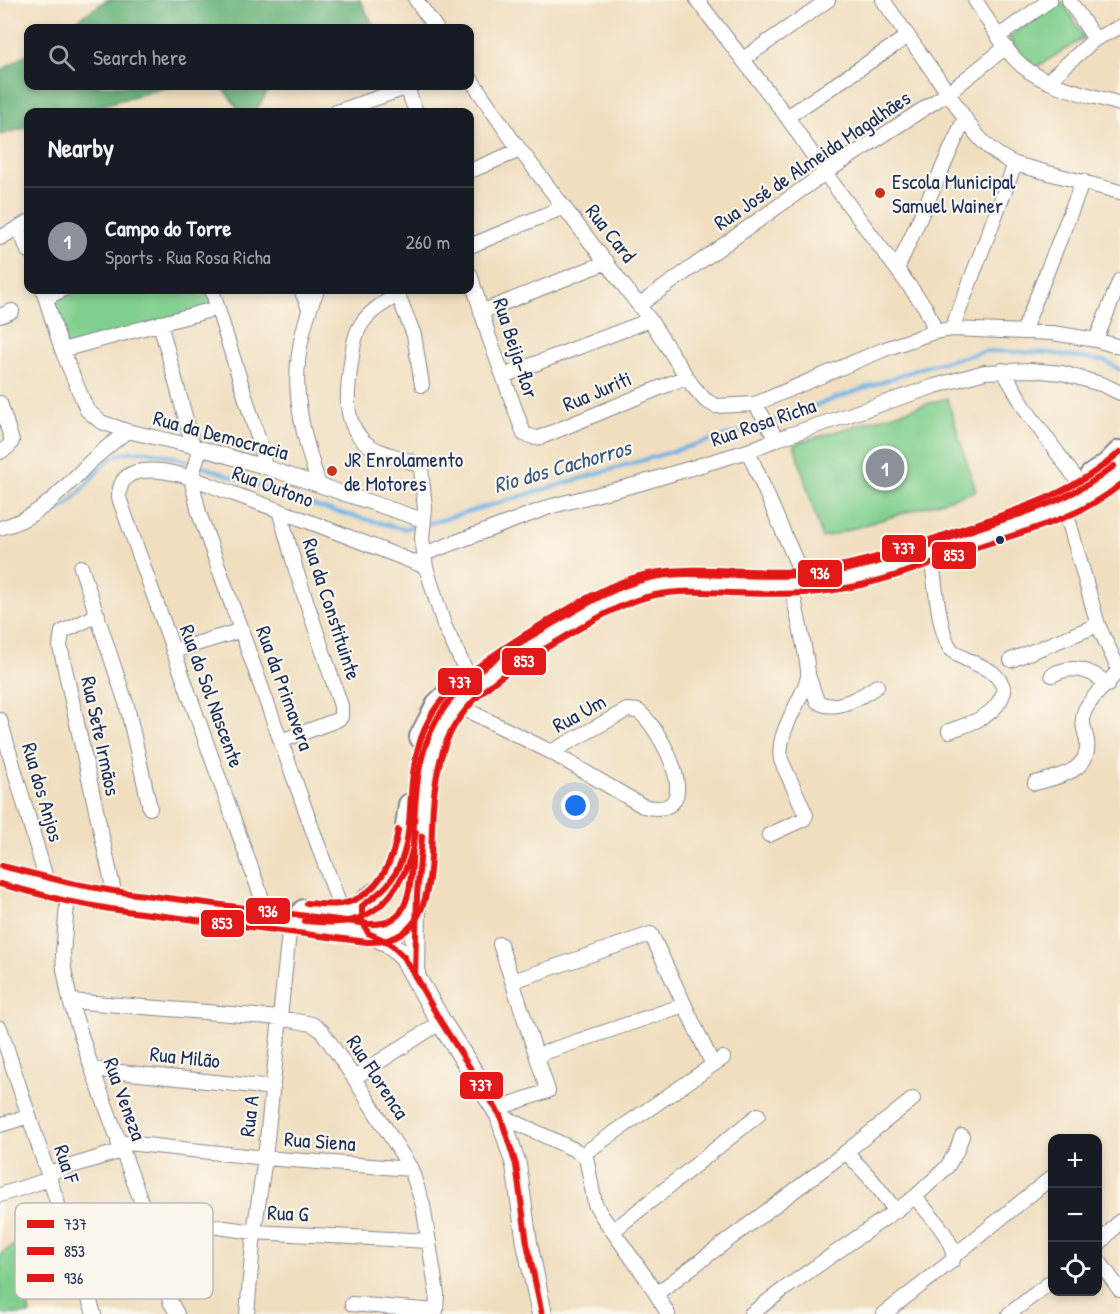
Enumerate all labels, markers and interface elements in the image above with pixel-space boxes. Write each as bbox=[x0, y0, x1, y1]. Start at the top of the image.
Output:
search box bbox=[24, 24, 474, 90]
icon: search bbox=[45, 41, 78, 74]
text: Search here bbox=[93, 42, 187, 72]
street label: Rua José de Almeida Magalhães bbox=[708, 83, 916, 237]
text: Nearby bbox=[48, 130, 114, 165]
place label: Escola Municipal Samuel Wainer bbox=[892, 167, 1016, 220]
marker: Escola Municipal Samuel Wainer bbox=[873, 186, 887, 200]
street label: Rua Card bbox=[579, 198, 643, 268]
text: Campo do Torre bbox=[105, 213, 231, 243]
text: 1 bbox=[64, 228, 71, 255]
text: 260 m bbox=[406, 228, 450, 255]
text: Sports · Rua Rosa Richa bbox=[105, 243, 271, 270]
street label: Rua Beija-flor bbox=[486, 294, 546, 402]
street label: Rua Juriti bbox=[558, 364, 636, 418]
street label: Rua Rosa Richa bbox=[706, 390, 820, 454]
street label: Rua da Democracia bbox=[150, 403, 292, 467]
water label: Rio dos Cachorros bbox=[490, 431, 637, 500]
place label: JR Enrolamento de Motores bbox=[344, 445, 463, 498]
pin: 1 bbox=[866, 446, 904, 490]
street label: Rua Outono bbox=[228, 458, 318, 514]
marker: JR Enrolamento de Motores bbox=[325, 464, 339, 478]
line badge: 737 bbox=[881, 534, 927, 563]
unlabelled marker bbox=[994, 534, 1006, 546]
street label: Rua da Constituinte bbox=[295, 535, 369, 683]
text: 737 bbox=[891, 537, 916, 559]
line badge: 853 bbox=[931, 541, 977, 570]
text: 853 bbox=[944, 544, 964, 566]
line badge: 936 bbox=[797, 559, 843, 588]
text: 936 bbox=[810, 562, 830, 584]
street label: Rua do Sol Nascente bbox=[173, 621, 251, 771]
street label: Rua da Primavera bbox=[249, 622, 321, 754]
line badge: 853 bbox=[501, 647, 547, 676]
text: 853 bbox=[514, 650, 534, 672]
line badge: 737 bbox=[437, 667, 483, 696]
text: 737 bbox=[447, 671, 472, 693]
street label: Rua Sete Irmãos bbox=[74, 674, 128, 798]
street label: Rua Um bbox=[547, 687, 611, 739]
street label: Rua dos Anjos bbox=[15, 739, 71, 845]
your location bbox=[561, 791, 590, 820]
line badge: 936 bbox=[245, 897, 291, 925]
text: 936 bbox=[258, 900, 278, 922]
line badge: 853 bbox=[200, 909, 245, 938]
text: 853 bbox=[212, 912, 232, 934]
street label: Rua Florenca bbox=[340, 1029, 416, 1125]
street label: Rua Milão bbox=[148, 1039, 222, 1075]
street label: Rua Veneza bbox=[97, 1054, 153, 1144]
line badge: 737 bbox=[459, 1071, 504, 1100]
text: 737 bbox=[468, 1074, 493, 1096]
street label: Rua A bbox=[232, 1094, 266, 1138]
street label: Rua Siena bbox=[283, 1124, 357, 1158]
map controls bbox=[1048, 1134, 1102, 1296]
button: + bbox=[1048, 1134, 1102, 1188]
street label: Rua F bbox=[47, 1141, 87, 1188]
button: − bbox=[1048, 1188, 1102, 1242]
street label: Rua G bbox=[267, 1197, 309, 1229]
legend bbox=[15, 1203, 213, 1299]
text: 737 bbox=[64, 1213, 87, 1235]
text: 853 bbox=[64, 1240, 85, 1262]
button: locate bbox=[1048, 1242, 1102, 1296]
text: 936 bbox=[64, 1267, 83, 1289]

